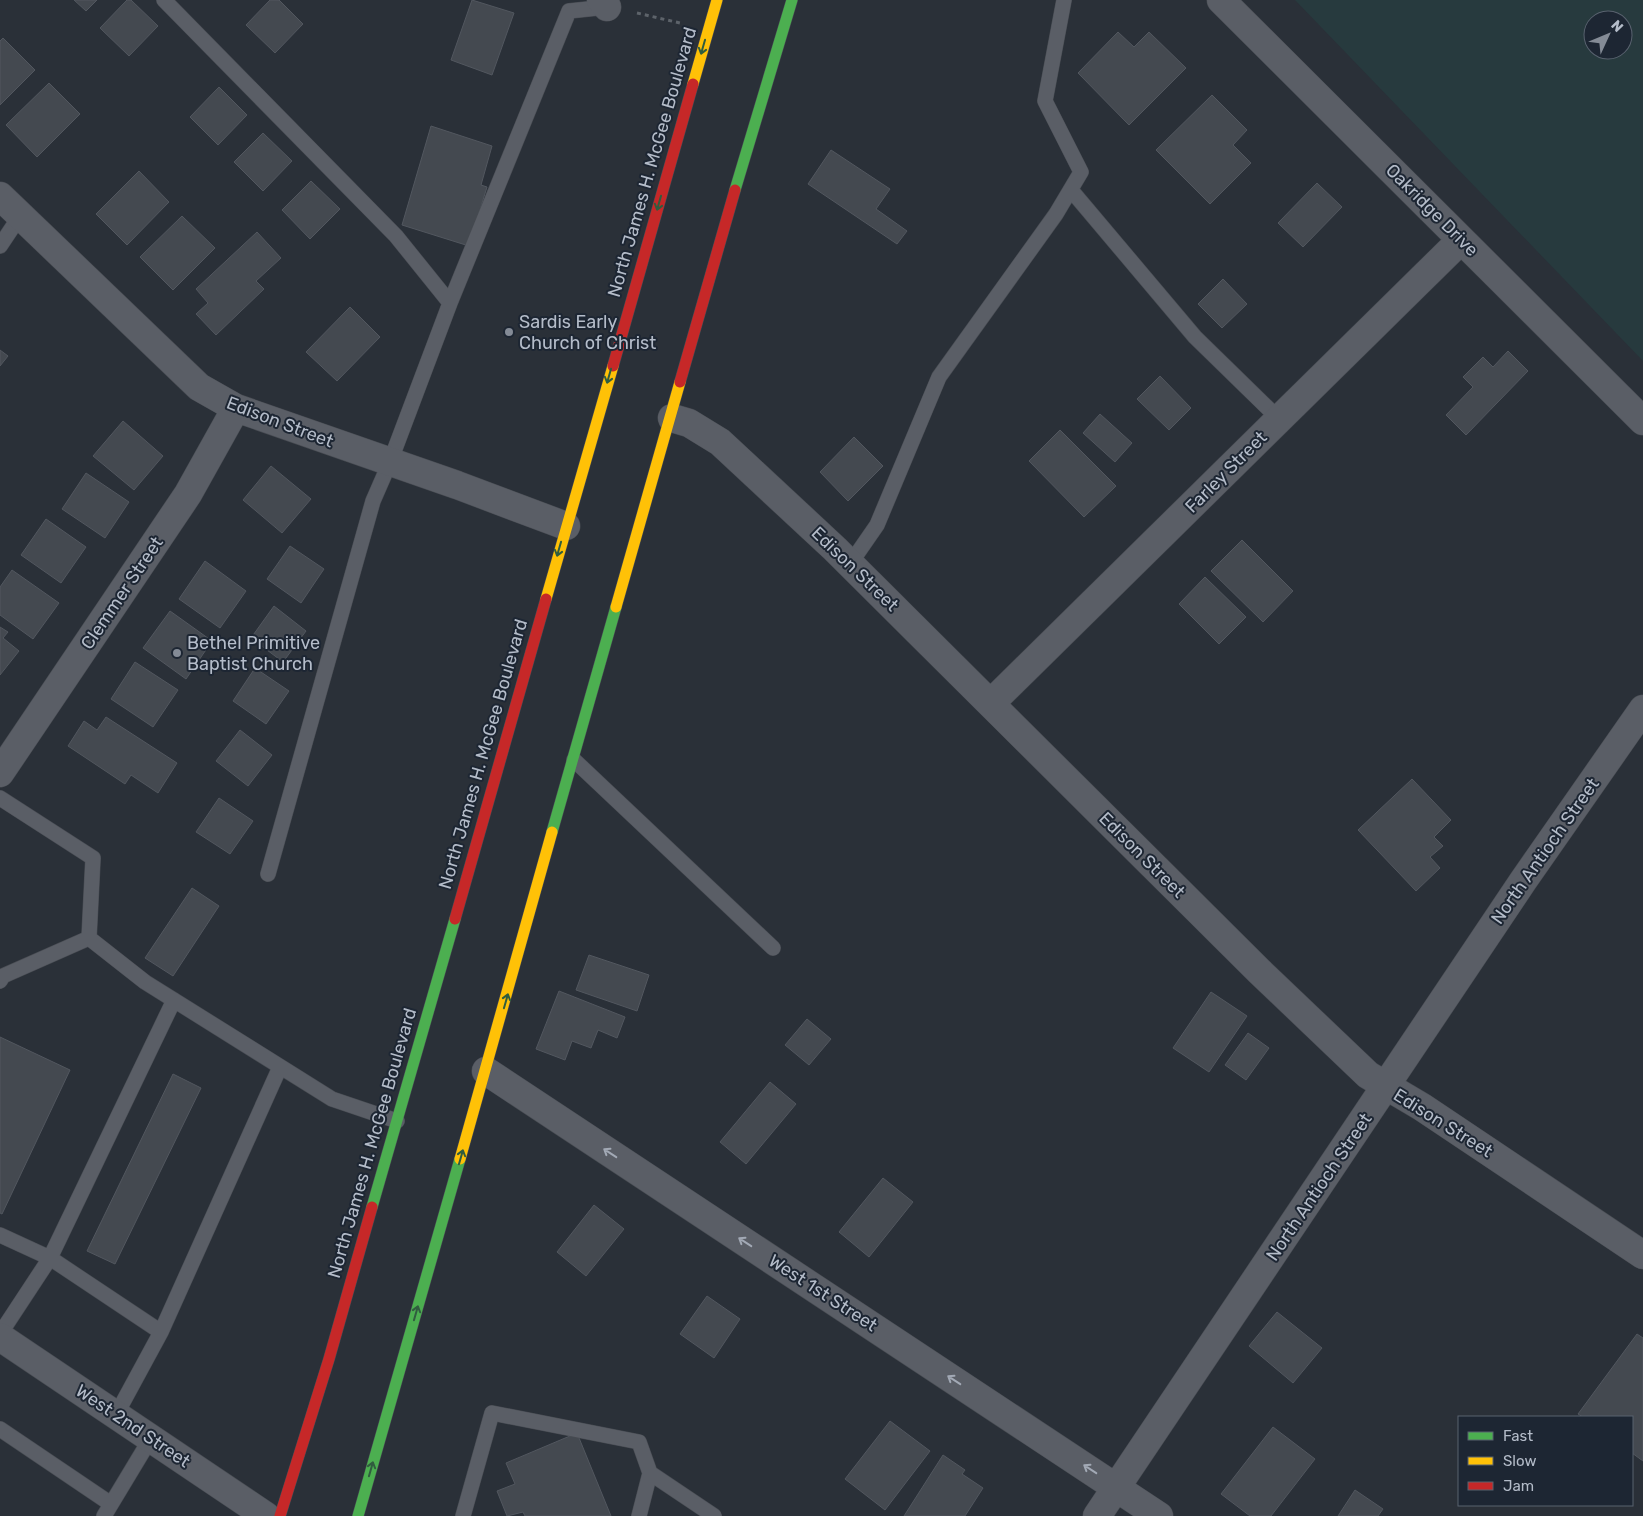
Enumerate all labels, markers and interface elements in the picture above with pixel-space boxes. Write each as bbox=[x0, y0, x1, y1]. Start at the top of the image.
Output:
north arrow bbox=[1583, 10, 1633, 60]
text: N bbox=[1607, 17, 1627, 36]
street label: North James H. McGee Boulevard bbox=[603, 24, 701, 300]
one-way arrow bbox=[698, 38, 708, 54]
street label: Oakridge Drive bbox=[1381, 159, 1483, 261]
one-way arrow bbox=[653, 195, 663, 211]
place label: Sardis Early Church of Christ bbox=[519, 311, 656, 354]
marker: Sardis Early Church of Christ bbox=[503, 326, 515, 338]
one-way arrow bbox=[603, 368, 613, 384]
street label: Edison Street bbox=[223, 392, 337, 452]
street label: Farley Street bbox=[1180, 426, 1272, 518]
street label: Edison Street bbox=[807, 522, 903, 616]
street label: Clemmer Street bbox=[76, 532, 168, 654]
one-way arrow bbox=[554, 541, 564, 557]
street label: North James H. McGee Boulevard bbox=[434, 616, 532, 892]
place label: Bethel Primitive Baptist Church bbox=[187, 632, 320, 675]
marker: Bethel Primitive Baptist Church bbox=[171, 647, 183, 659]
street label: North Antioch Street bbox=[1486, 774, 1604, 928]
street label: Edison Street bbox=[1094, 807, 1190, 903]
one-way arrow bbox=[501, 993, 511, 1009]
street label: North James H. McGee Boulevard bbox=[323, 1005, 421, 1281]
street label: Edison Street bbox=[1389, 1084, 1497, 1162]
street label: North Antioch Street bbox=[1261, 1109, 1377, 1265]
one-way arrow bbox=[603, 1147, 617, 1157]
one-way arrow bbox=[456, 1149, 466, 1165]
one-way arrow bbox=[739, 1237, 753, 1247]
street label: West 1st Street bbox=[765, 1250, 881, 1336]
one-way arrow bbox=[412, 1305, 421, 1321]
one-way arrow bbox=[947, 1375, 961, 1385]
street label: West 2nd Street bbox=[72, 1380, 194, 1472]
legend bbox=[1458, 1416, 1633, 1506]
text: Fast bbox=[1503, 1427, 1533, 1445]
text: Slow bbox=[1503, 1452, 1536, 1470]
one-way arrow bbox=[367, 1462, 377, 1478]
one-way arrow bbox=[1083, 1464, 1097, 1474]
text: Jam bbox=[1503, 1477, 1534, 1495]

